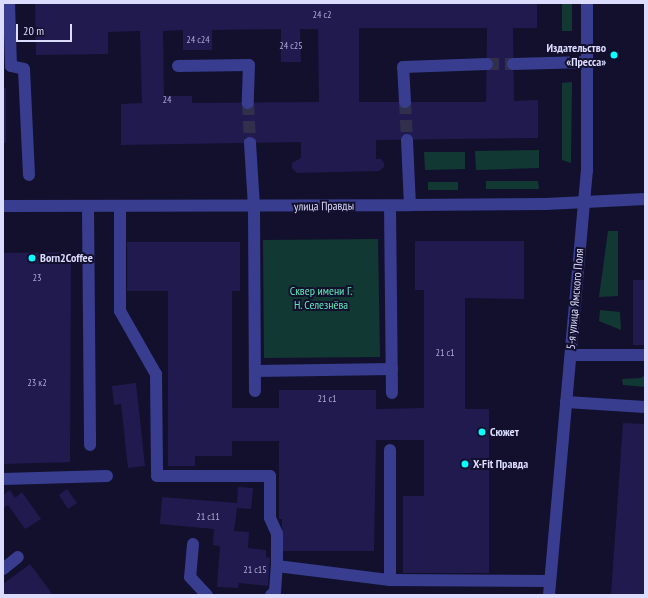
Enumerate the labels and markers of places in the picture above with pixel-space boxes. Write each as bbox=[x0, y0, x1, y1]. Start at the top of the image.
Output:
place label: Издательство «Пресса» bbox=[547, 41, 606, 69]
marker: Издательство «Пресса» bbox=[609, 50, 619, 60]
place label: Born2Coffee bbox=[40, 251, 93, 265]
marker: Born2Coffee bbox=[27, 253, 37, 263]
place label: Сюжет bbox=[490, 425, 519, 439]
marker: Сюжет bbox=[477, 427, 487, 437]
place label: X-Fit Правда bbox=[473, 457, 528, 471]
marker: X-Fit Правда bbox=[460, 459, 470, 469]

